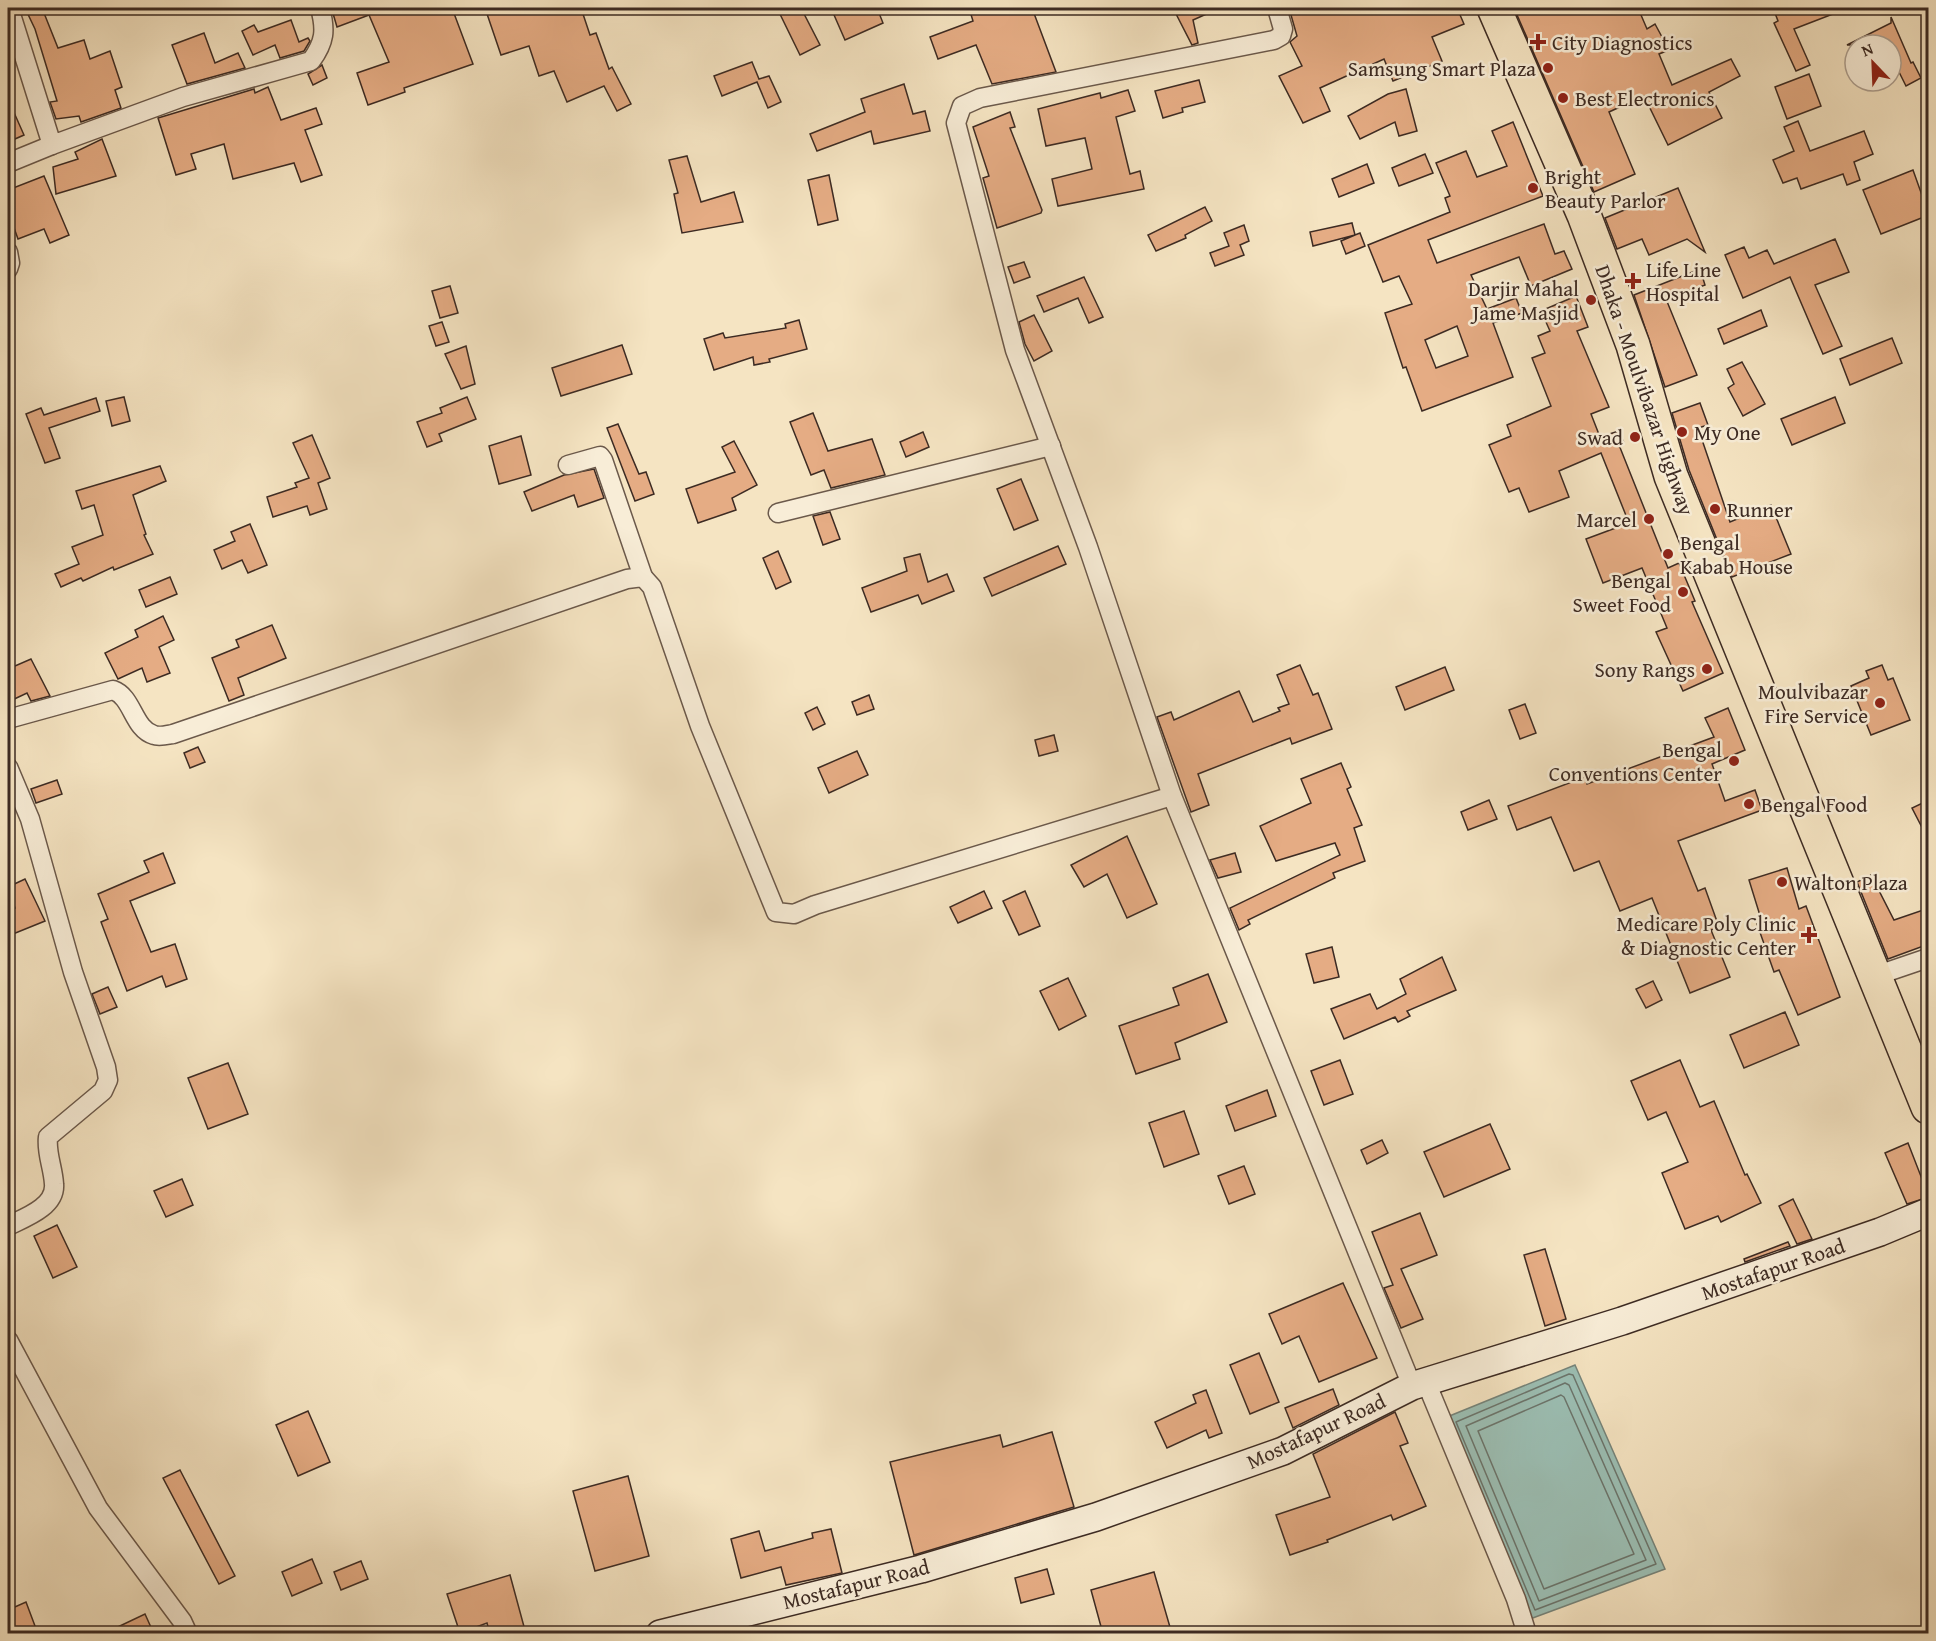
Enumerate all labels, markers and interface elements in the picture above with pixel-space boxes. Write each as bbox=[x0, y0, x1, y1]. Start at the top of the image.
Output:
place label: City Diagnostics bbox=[1552, 27, 1693, 58]
marker: City Diagnostics bbox=[1529, 33, 1547, 51]
north arrow bbox=[1843, 33, 1903, 93]
text: N bbox=[1858, 36, 1877, 62]
place label: Samsung Smart Plaza bbox=[1348, 53, 1536, 84]
marker: Samsung Smart Plaza bbox=[1541, 61, 1555, 75]
place label: Best Electronics bbox=[1575, 83, 1715, 114]
marker: Best Electronics bbox=[1556, 91, 1570, 105]
place label: Bright Beauty Parlor bbox=[1545, 161, 1666, 216]
marker: Bright Beauty Parlor bbox=[1526, 181, 1540, 195]
place label: Life Line Hospital bbox=[1646, 254, 1721, 309]
street label: Dhaka - Moulvibazar Highway bbox=[1587, 260, 1703, 520]
marker: Life Line Hospital bbox=[1624, 272, 1642, 290]
place label: Darjir Mahal Jame Masjid bbox=[1468, 273, 1580, 328]
marker: Darjir Mahal Jame Masjid bbox=[1584, 293, 1598, 307]
place label: My One bbox=[1694, 417, 1761, 448]
place label: Swad bbox=[1577, 422, 1624, 453]
marker: My One bbox=[1675, 425, 1689, 439]
marker: Swad bbox=[1628, 430, 1642, 444]
place label: Runner bbox=[1727, 494, 1793, 525]
marker: Runner bbox=[1708, 502, 1722, 516]
place label: Marcel bbox=[1576, 504, 1637, 535]
marker: Marcel bbox=[1642, 512, 1656, 526]
place label: Bengal Kabab House bbox=[1680, 527, 1793, 582]
marker: Bengal Kabab House bbox=[1661, 547, 1675, 561]
place label: Bengal Sweet Food bbox=[1572, 565, 1672, 620]
marker: Bengal Sweet Food bbox=[1676, 585, 1690, 599]
place label: Sony Rangs bbox=[1595, 654, 1695, 685]
marker: Sony Rangs bbox=[1700, 662, 1714, 676]
place label: Moulvibazar Fire Service bbox=[1758, 676, 1868, 731]
marker: Moulvibazar Fire Service bbox=[1873, 696, 1887, 710]
place label: Bengal Conventions Center bbox=[1549, 734, 1722, 789]
marker: Bengal Conventions Center bbox=[1727, 754, 1741, 768]
place label: Bengal Food bbox=[1761, 789, 1868, 820]
marker: Bengal Food bbox=[1742, 797, 1756, 811]
place label: Walton Plaza bbox=[1794, 867, 1908, 898]
marker: Walton Plaza bbox=[1775, 875, 1789, 889]
place label: Medicare Poly Clinic & Diagnostic Center bbox=[1617, 908, 1796, 963]
marker: Medicare Poly Clinic & Diagnostic Center bbox=[1800, 926, 1818, 944]
street label: Mostafapur Road bbox=[1697, 1230, 1850, 1308]
street label: Mostafapur Road bbox=[1241, 1385, 1391, 1477]
street label: Mostafapur Road bbox=[779, 1551, 933, 1617]

